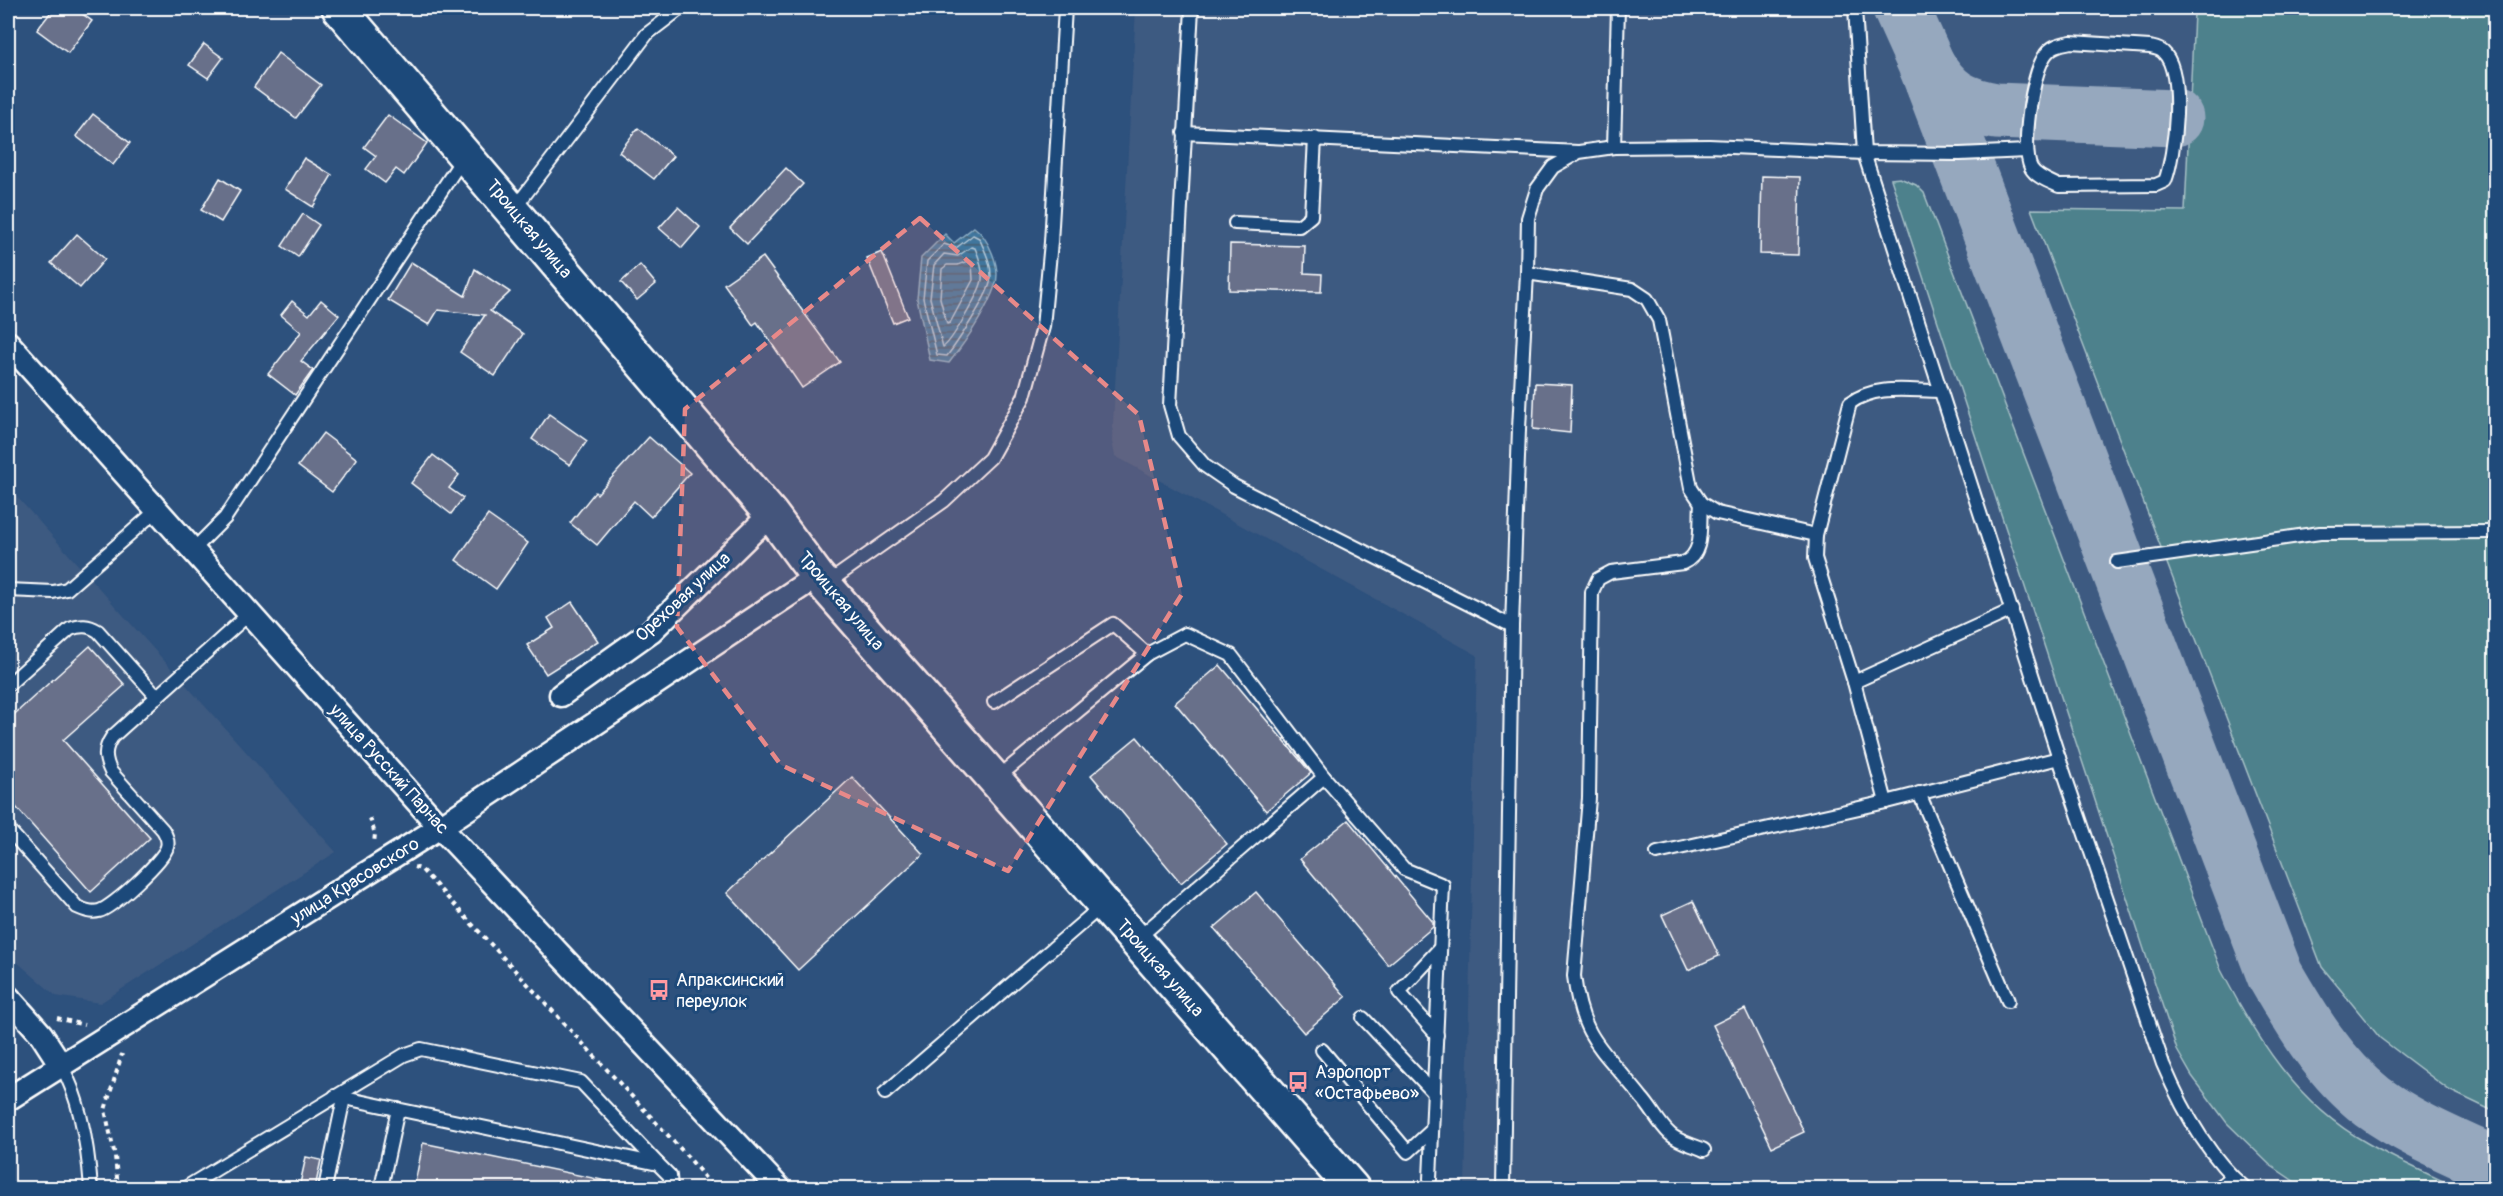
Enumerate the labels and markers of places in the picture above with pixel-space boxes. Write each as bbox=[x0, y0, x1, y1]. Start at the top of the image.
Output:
place label: Апраксинский переулок bbox=[676, 969, 784, 1013]
bus stop icon: Апраксинский переулок bbox=[647, 978, 671, 1002]
place label: Аэропорт «Остафьево» bbox=[1315, 1061, 1419, 1105]
bus stop icon: Аэропорт «Остафьево» bbox=[1286, 1070, 1310, 1094]

